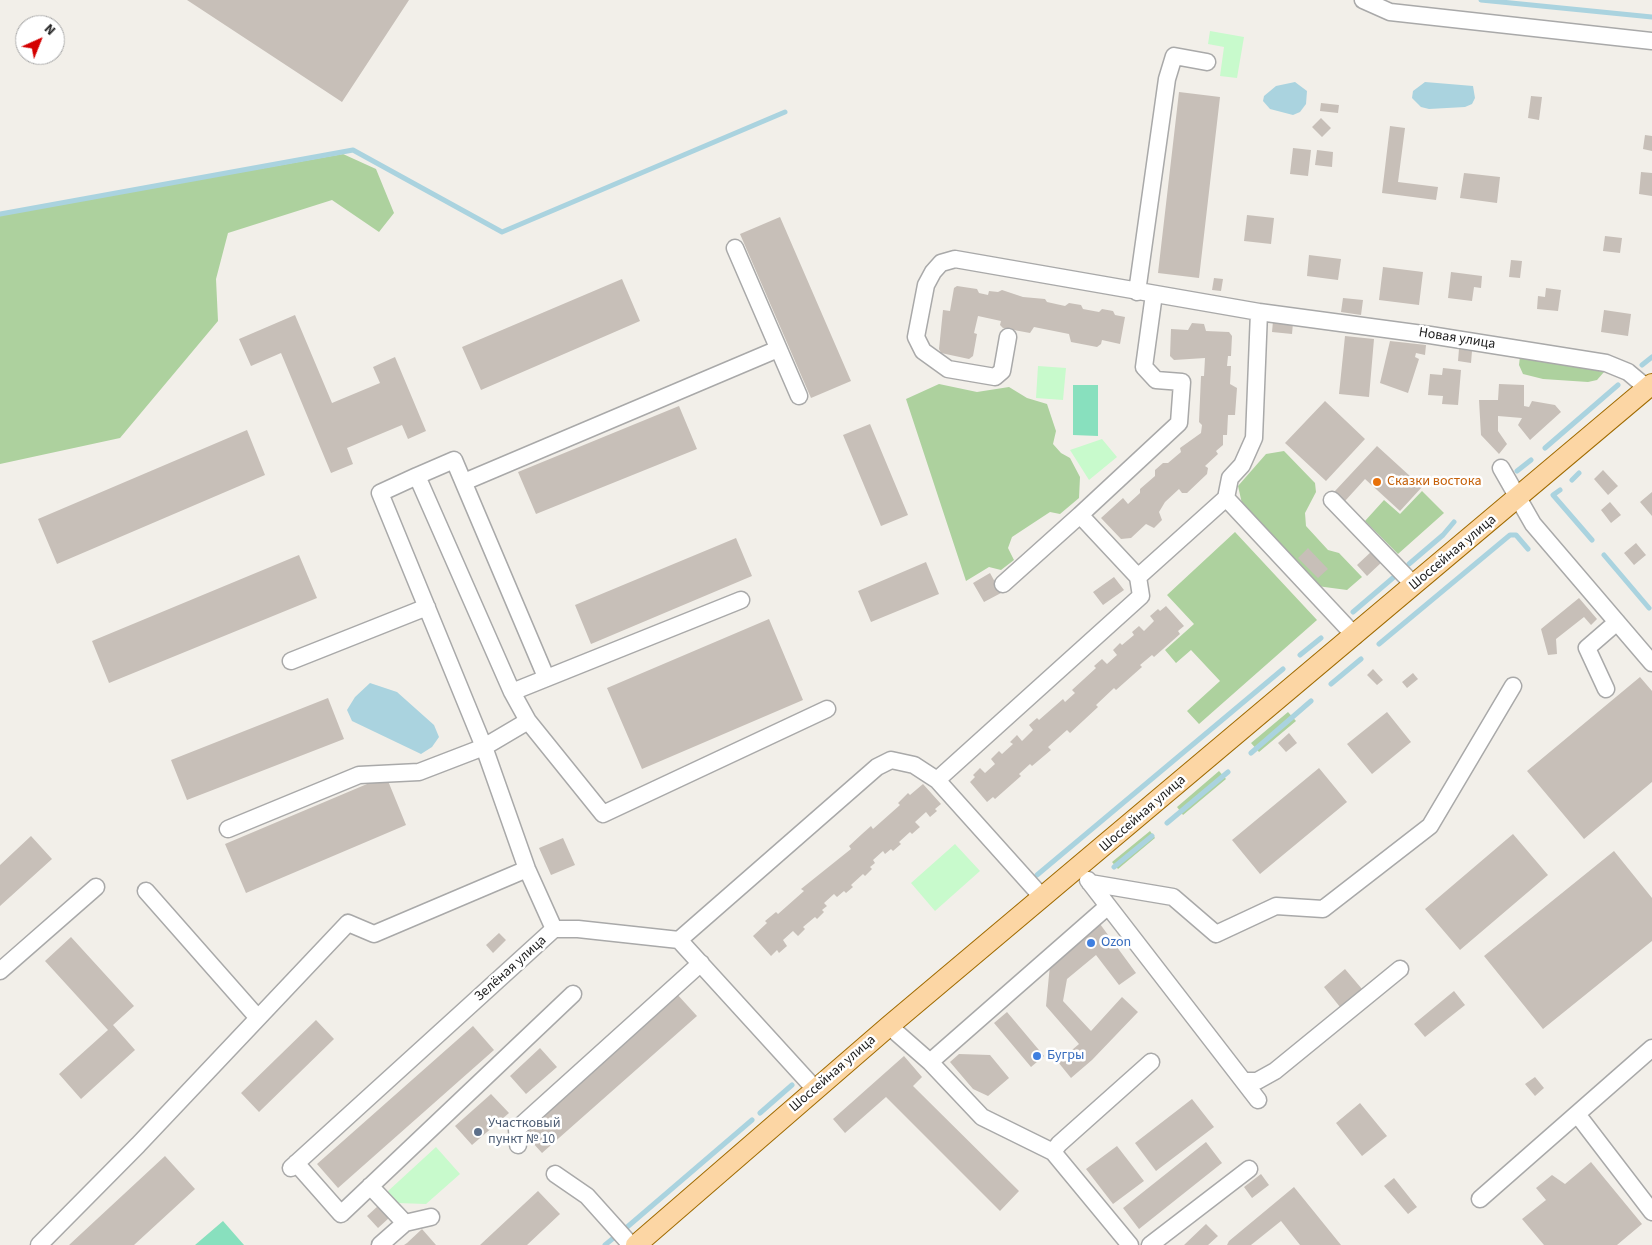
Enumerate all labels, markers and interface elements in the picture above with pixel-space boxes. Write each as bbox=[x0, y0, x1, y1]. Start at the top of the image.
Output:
north arrow bbox=[15, 15, 65, 65]
text: N bbox=[39, 20, 60, 40]
street label: Новая улица bbox=[1417, 325, 1497, 353]
place label: Сказки востока bbox=[1387, 474, 1481, 490]
marker: Сказки востока bbox=[1371, 476, 1383, 488]
street label: Шоссейная улица bbox=[1406, 512, 1500, 594]
street label: Шоссейная улица bbox=[1097, 772, 1189, 856]
street label: Зелёная улица bbox=[472, 932, 550, 1006]
place label: Ozon bbox=[1101, 935, 1131, 951]
marker: Ozon bbox=[1085, 937, 1097, 949]
street label: Шоссейная улица bbox=[787, 1032, 879, 1116]
place label: Бугры bbox=[1047, 1048, 1084, 1064]
marker: Бугры bbox=[1031, 1050, 1043, 1062]
place label: Участковый пункт № 10 bbox=[488, 1116, 561, 1148]
marker: Участковый пункт № 10 bbox=[472, 1126, 484, 1138]

